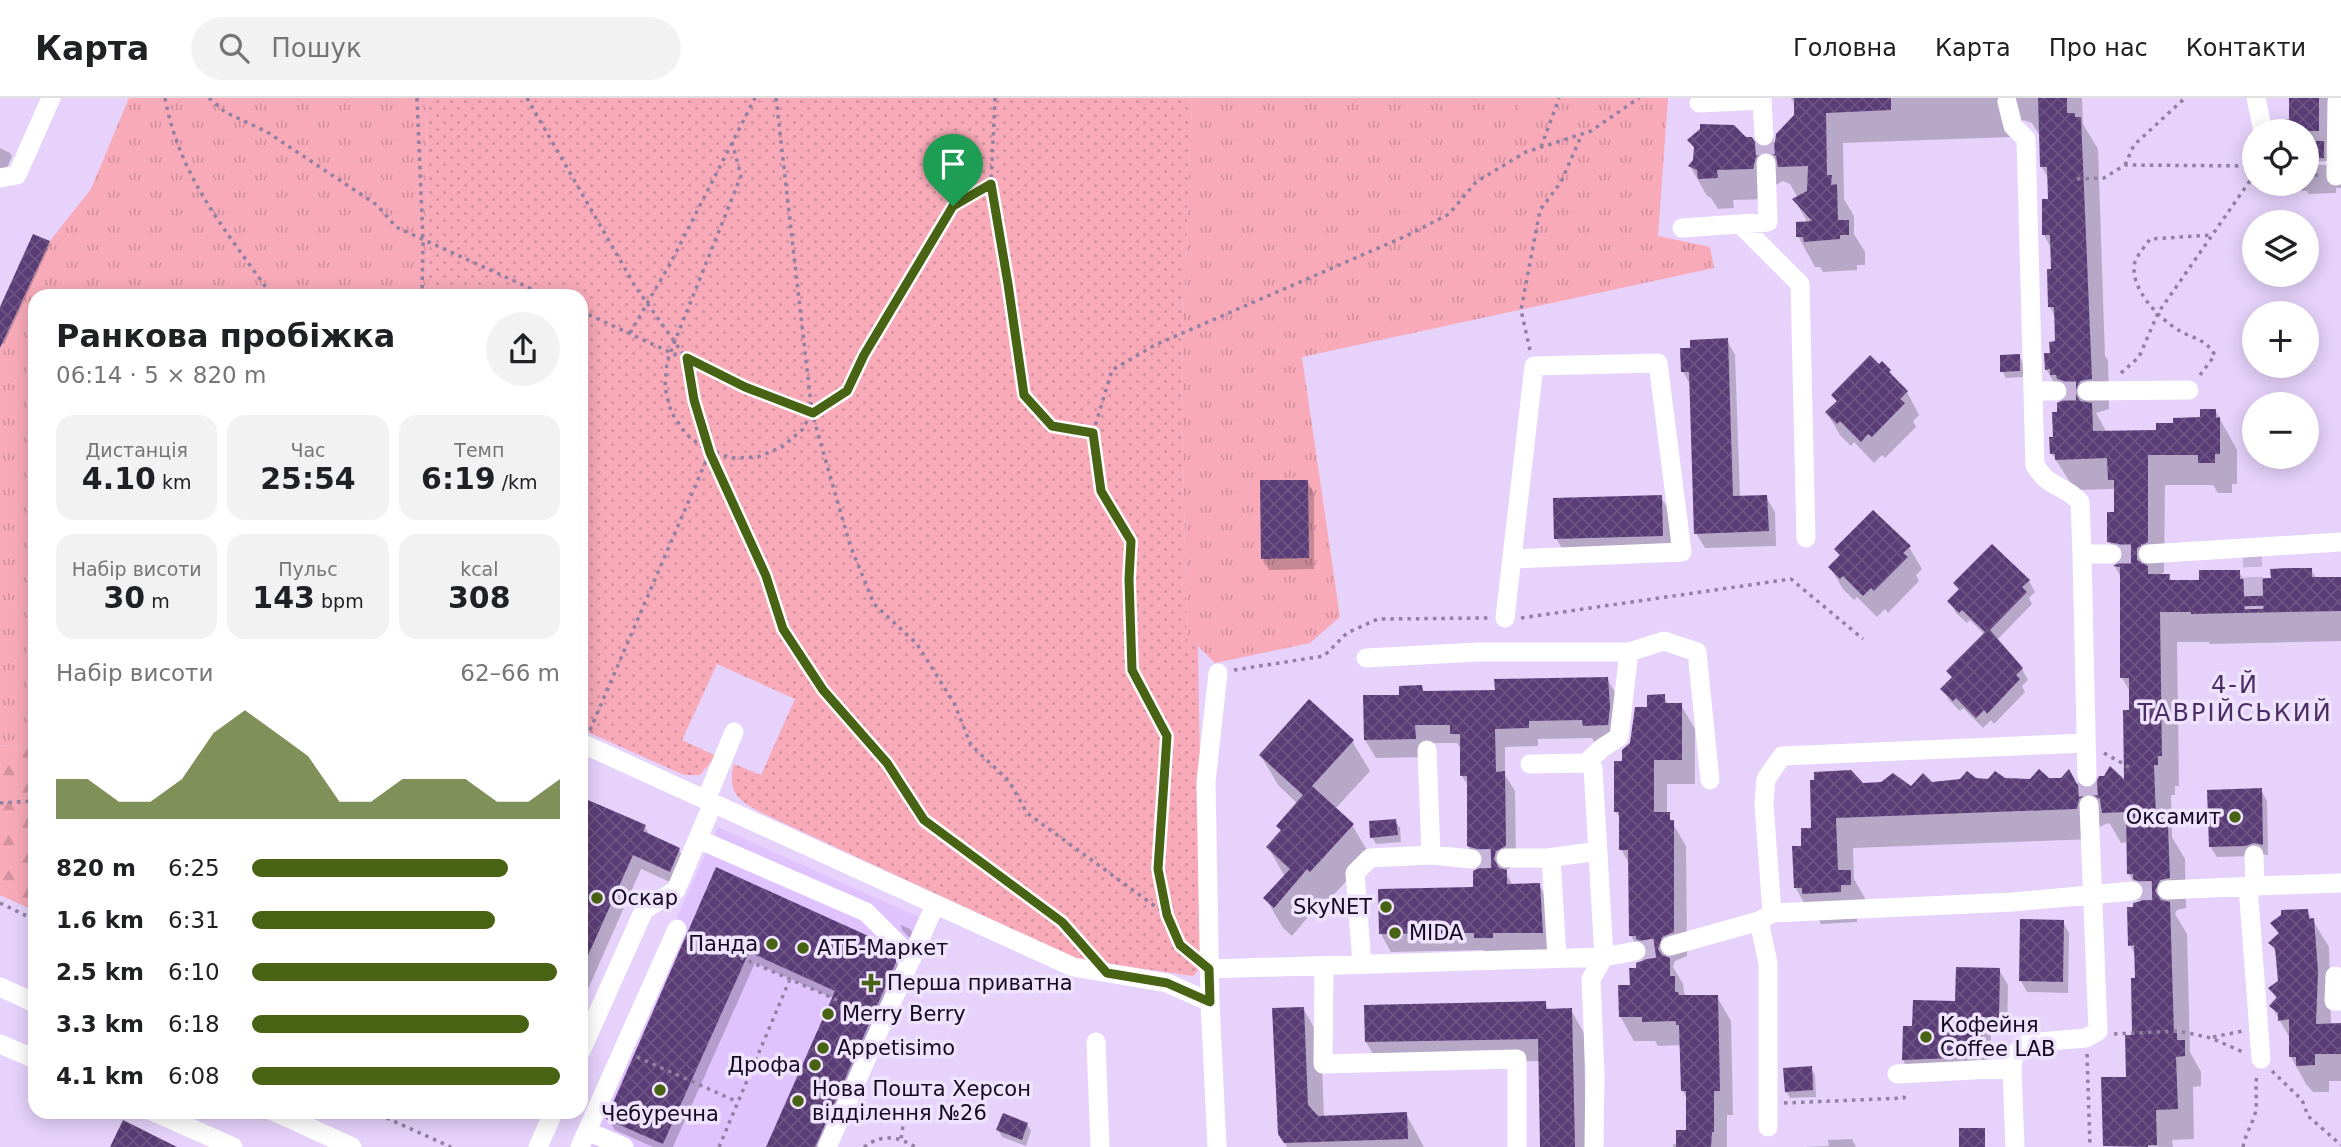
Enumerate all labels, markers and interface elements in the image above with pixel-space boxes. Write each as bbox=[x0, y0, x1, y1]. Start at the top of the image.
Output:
search box bbox=[191, 17, 681, 80]
text: Карта bbox=[35, 29, 149, 68]
icon: search bbox=[215, 29, 253, 67]
text: Пошук bbox=[271, 33, 362, 63]
text: Головна bbox=[1793, 34, 1897, 62]
text: Карта bbox=[1935, 34, 2011, 62]
text: Про нас bbox=[2049, 34, 2148, 62]
text: Контакти bbox=[2186, 34, 2306, 62]
map controls bbox=[2242, 119, 2319, 469]
button: locate bbox=[2242, 119, 2319, 196]
pin bbox=[923, 134, 983, 206]
icon: arrive bbox=[934, 145, 972, 183]
button: layers bbox=[2242, 210, 2319, 287]
button: + bbox=[2242, 301, 2319, 378]
button: share bbox=[486, 312, 560, 386]
text: Ранкова пробіжка bbox=[56, 317, 395, 355]
text: 06:14 · 5 × 820 m bbox=[56, 362, 266, 388]
button: − bbox=[2242, 392, 2319, 469]
text: Дистанція bbox=[85, 439, 188, 461]
text: Час bbox=[290, 439, 326, 461]
text: Темп bbox=[454, 439, 504, 461]
text: 4.10 bbox=[82, 461, 156, 496]
text: 25:54 bbox=[260, 461, 356, 496]
text: 6:19 bbox=[421, 461, 496, 496]
text: km bbox=[156, 471, 191, 493]
text: /km bbox=[496, 471, 538, 493]
text: Набір висоти bbox=[72, 558, 202, 580]
text: Пульс bbox=[278, 558, 338, 580]
text: kcal bbox=[460, 558, 499, 580]
text: 30 bbox=[104, 580, 145, 615]
text: 143 bbox=[252, 580, 315, 615]
text: 308 bbox=[448, 580, 511, 615]
text: m bbox=[145, 590, 170, 612]
text: bpm bbox=[315, 590, 364, 612]
text: Набір висоти bbox=[56, 660, 213, 686]
text: 62–66 m bbox=[460, 660, 560, 686]
district label: 4-Й ТАВРІЙСЬКИЙ bbox=[2136, 670, 2333, 727]
place label: Оксамит bbox=[2126, 805, 2221, 829]
marker: Оксамит bbox=[2227, 809, 2243, 825]
text: 820 m bbox=[56, 855, 136, 881]
text: 6:25 bbox=[168, 855, 220, 881]
place label: Оскар bbox=[611, 886, 678, 910]
marker: Оскар bbox=[589, 890, 605, 906]
place label: SkyNET bbox=[1293, 895, 1372, 919]
marker: SkyNET bbox=[1378, 899, 1394, 915]
text: 1.6 km bbox=[56, 907, 144, 933]
text: 6:31 bbox=[168, 907, 220, 933]
place label: MIDA bbox=[1409, 921, 1464, 945]
marker: MIDA bbox=[1387, 925, 1403, 941]
place label: Панда bbox=[688, 932, 758, 956]
marker: Панда bbox=[764, 936, 780, 952]
place label: АТБ-Маркет bbox=[817, 936, 948, 960]
marker: АТБ-Маркет bbox=[795, 940, 811, 956]
text: 2.5 km bbox=[56, 959, 144, 985]
text: 6:10 bbox=[168, 959, 220, 985]
place label: Перша приватна bbox=[887, 971, 1073, 995]
marker: Перша приватна bbox=[861, 973, 881, 993]
place label: Merry Berry bbox=[842, 1002, 966, 1026]
marker: Merry Berry bbox=[820, 1006, 836, 1022]
text: 3.3 km bbox=[56, 1011, 144, 1037]
text: 6:18 bbox=[168, 1011, 220, 1037]
place label: Кофейня Coffee LAB bbox=[1940, 1013, 2055, 1061]
marker: Кофейня Coffee LAB bbox=[1918, 1029, 1934, 1045]
place label: Appetisimo bbox=[837, 1036, 955, 1060]
marker: Appetisimo bbox=[815, 1040, 831, 1056]
place label: Дрофа bbox=[728, 1053, 801, 1077]
marker: Дрофа bbox=[807, 1057, 823, 1073]
text: 4.1 km bbox=[56, 1063, 144, 1089]
text: 6:08 bbox=[168, 1063, 220, 1089]
place label: Нова Пошта Херсон відділення №26 bbox=[812, 1077, 1031, 1125]
marker: Чебуречна bbox=[652, 1082, 668, 1098]
marker: Нова Пошта Херсон відділення №26 bbox=[790, 1093, 806, 1109]
place label: Чебуречна bbox=[601, 1102, 719, 1126]

